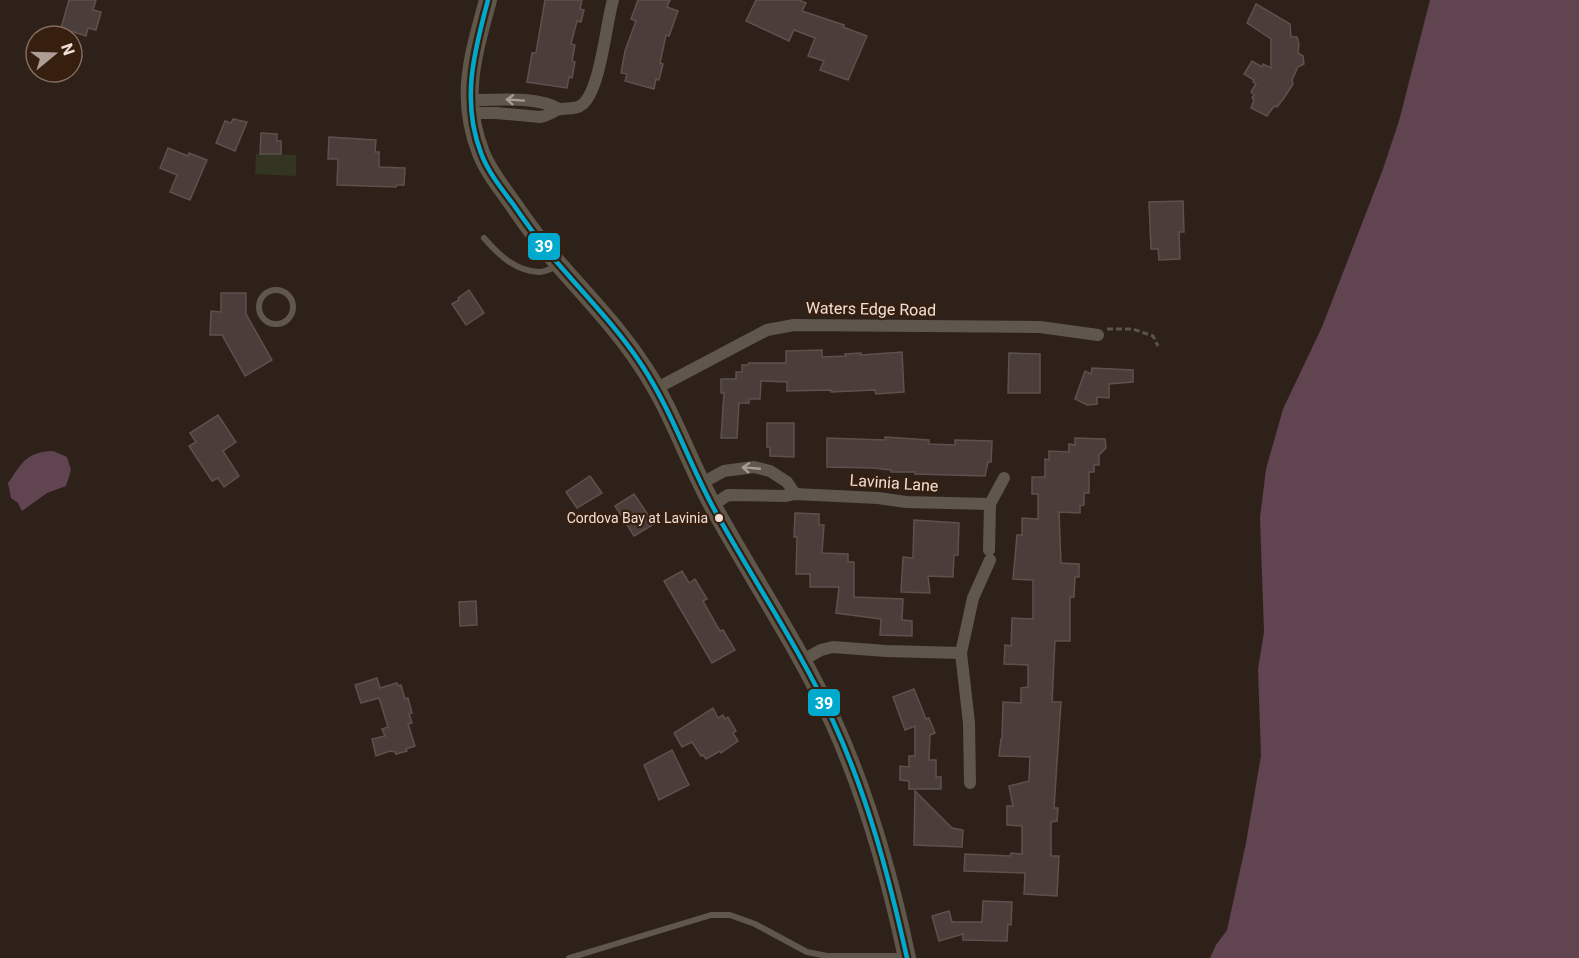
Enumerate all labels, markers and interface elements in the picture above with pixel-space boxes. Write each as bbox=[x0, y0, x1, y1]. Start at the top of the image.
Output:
north arrow bbox=[24, 24, 84, 84]
text: N bbox=[57, 41, 79, 58]
one-way arrow bbox=[505, 95, 525, 106]
line badge: 39 bbox=[527, 232, 561, 261]
text: 39 bbox=[535, 237, 553, 256]
street label: Waters Edge Road bbox=[806, 298, 936, 320]
one-way arrow bbox=[742, 463, 762, 474]
street label: Lavinia Lane bbox=[849, 470, 939, 496]
place label: Cordova Bay at Lavinia bbox=[567, 510, 708, 526]
marker: Cordova Bay at Lavinia bbox=[713, 512, 725, 524]
line badge: 39 bbox=[807, 688, 841, 717]
text: 39 bbox=[815, 694, 833, 713]

